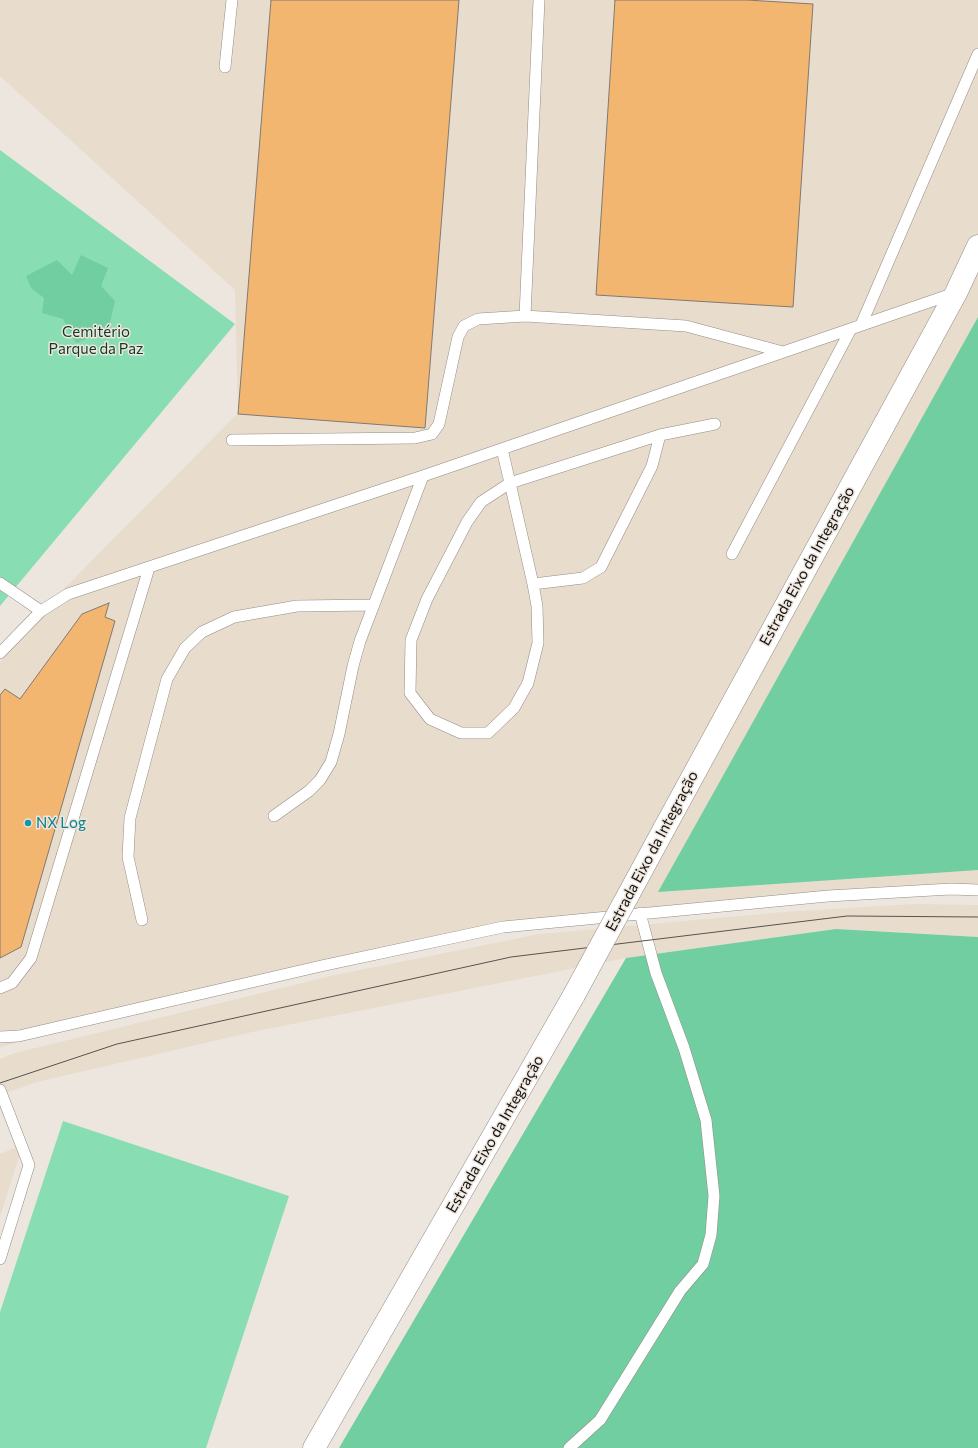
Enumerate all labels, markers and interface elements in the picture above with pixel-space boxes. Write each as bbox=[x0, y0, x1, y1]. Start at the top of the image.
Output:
park label: Cemitério Parque da Paz bbox=[48, 323, 144, 358]
street label: Estrada Eixo da Integração bbox=[756, 483, 858, 649]
street label: Estrada Eixo da Integração bbox=[602, 768, 702, 934]
place label: NX Log bbox=[36, 814, 86, 832]
marker: NX Log bbox=[23, 818, 33, 828]
street label: Estrada Eixo da Integração bbox=[442, 1052, 548, 1216]

